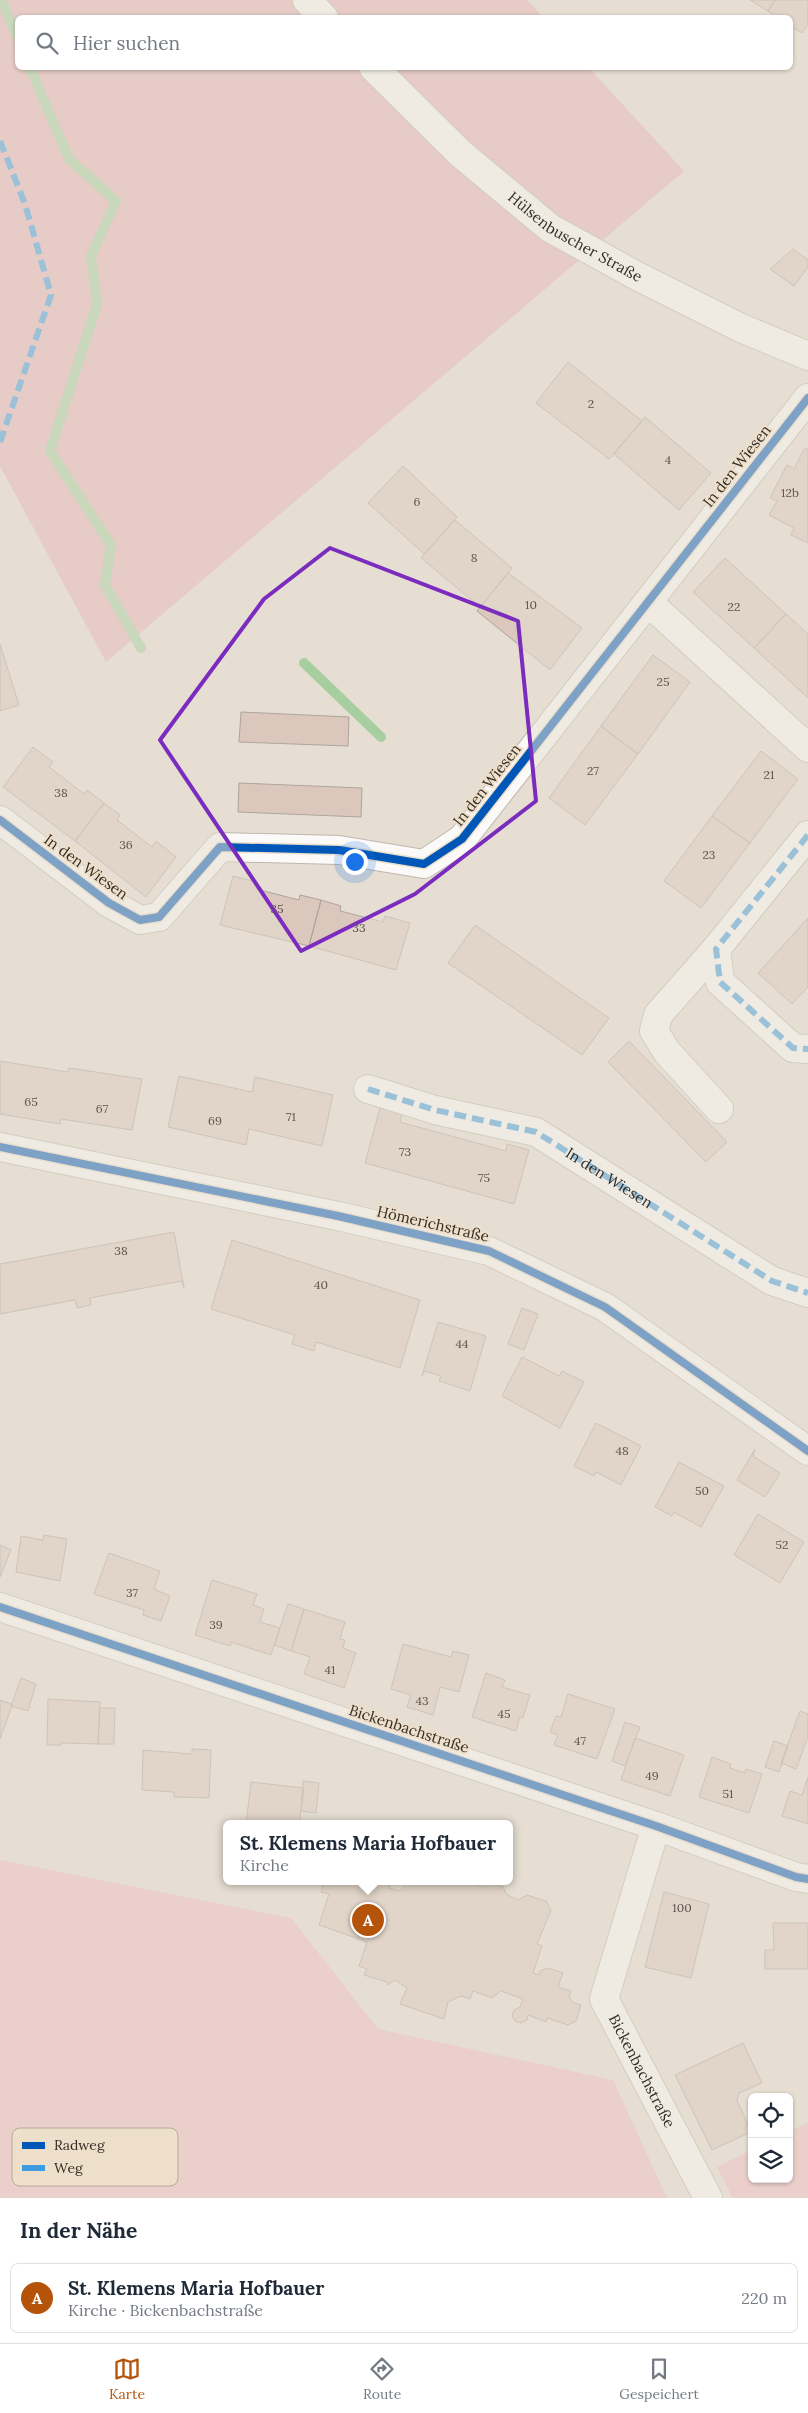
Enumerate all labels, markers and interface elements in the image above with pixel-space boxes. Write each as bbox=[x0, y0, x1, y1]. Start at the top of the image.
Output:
search box bbox=[15, 15, 793, 70]
icon: search bbox=[33, 29, 61, 57]
text: Hier suchen bbox=[73, 31, 180, 55]
street label: Hülsenbuscher Straße bbox=[504, 187, 645, 286]
house number: 2 bbox=[588, 396, 594, 411]
street label: In den Wiesen bbox=[699, 421, 775, 511]
house number: 4 bbox=[665, 452, 672, 467]
house number: 12b bbox=[781, 485, 799, 500]
house number: 6 bbox=[414, 494, 421, 509]
house number: 8 bbox=[471, 550, 478, 565]
house number: 10 bbox=[525, 597, 537, 612]
house number: 22 bbox=[728, 599, 740, 614]
house number: 25 bbox=[657, 674, 669, 689]
street label: In den Wiesen bbox=[449, 740, 525, 830]
house number: 27 bbox=[587, 763, 599, 778]
house number: 21 bbox=[764, 767, 774, 782]
house number: 38 bbox=[54, 785, 68, 800]
street label: In den Wiesen bbox=[41, 830, 132, 903]
house number: 36 bbox=[119, 837, 133, 852]
house number: 23 bbox=[703, 847, 716, 862]
your location bbox=[342, 849, 368, 875]
house number: 35 bbox=[270, 901, 284, 916]
house number: 33 bbox=[352, 920, 366, 935]
house number: 65 bbox=[24, 1094, 38, 1109]
house number: 67 bbox=[96, 1101, 109, 1116]
house number: 71 bbox=[286, 1109, 296, 1124]
house number: 69 bbox=[208, 1113, 222, 1128]
street label: In den Wiesen bbox=[562, 1143, 656, 1212]
house number: 73 bbox=[399, 1144, 411, 1159]
house number: 75 bbox=[478, 1170, 490, 1185]
street label: Hömerichstraße bbox=[375, 1201, 491, 1246]
house number: 38 bbox=[114, 1243, 128, 1258]
house number: 40 bbox=[314, 1277, 328, 1292]
house number: 44 bbox=[455, 1336, 469, 1351]
house number: 48 bbox=[615, 1443, 629, 1458]
house number: 50 bbox=[695, 1483, 709, 1498]
house number: 52 bbox=[776, 1537, 788, 1552]
house number: 37 bbox=[126, 1585, 138, 1600]
house number: 39 bbox=[209, 1617, 223, 1632]
house number: 41 bbox=[325, 1662, 335, 1677]
house number: 43 bbox=[415, 1693, 429, 1708]
street label: Bickenbachstraße bbox=[347, 1700, 472, 1757]
house number: 45 bbox=[497, 1706, 511, 1721]
house number: 47 bbox=[574, 1733, 586, 1748]
house number: 49 bbox=[645, 1768, 659, 1783]
house number: 51 bbox=[723, 1786, 733, 1801]
popup bbox=[223, 1820, 513, 1885]
text: St. Klemens Maria Hofbauer bbox=[240, 1831, 496, 1855]
text: Kirche bbox=[240, 1855, 289, 1875]
house number: 100 bbox=[672, 1900, 692, 1915]
pin: A bbox=[352, 1901, 384, 1939]
street label: Bickenbachstraße bbox=[605, 2011, 680, 2131]
map controls bbox=[748, 2093, 793, 2183]
button: locate bbox=[748, 2093, 793, 2138]
legend bbox=[12, 2128, 178, 2186]
text: Radweg bbox=[54, 2136, 105, 2154]
button: layers bbox=[748, 2138, 793, 2183]
text: Weg bbox=[54, 2159, 83, 2177]
text: In der Nähe bbox=[20, 2217, 137, 2244]
text: St. Klemens Maria Hofbauer bbox=[68, 2276, 324, 2300]
text: A bbox=[32, 2288, 42, 2308]
text: 220 m bbox=[741, 2288, 787, 2308]
text: Kirche · Bickenbachstraße bbox=[68, 2300, 263, 2320]
tab: Karte bbox=[109, 2355, 145, 2403]
tab: Route bbox=[363, 2355, 401, 2403]
tab: Gespeichert bbox=[619, 2355, 699, 2403]

